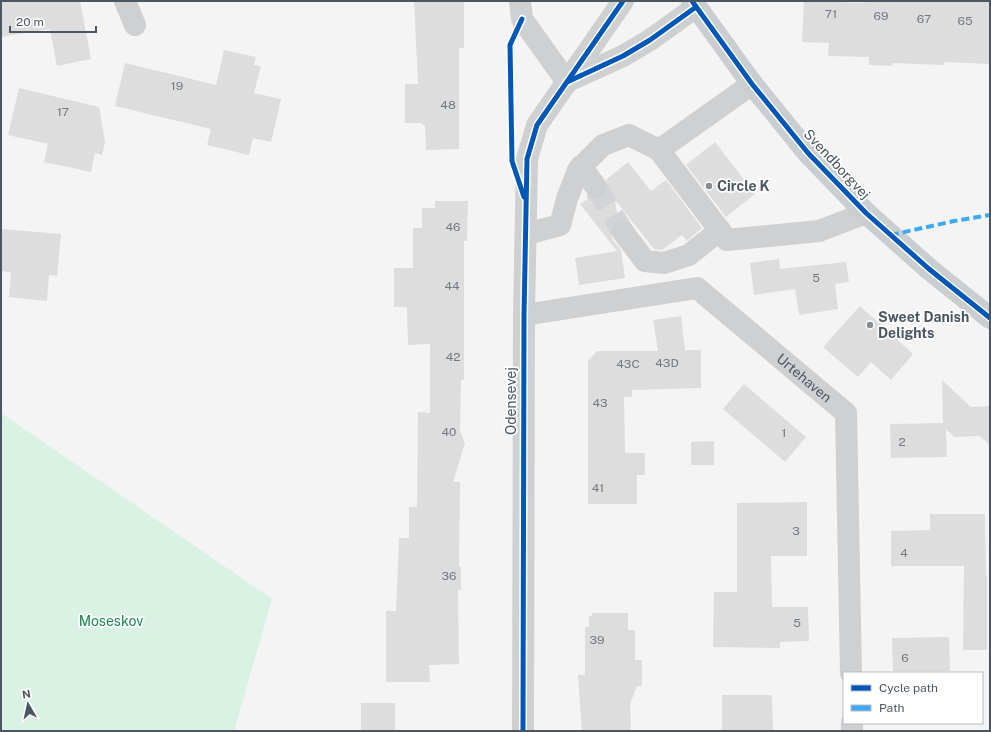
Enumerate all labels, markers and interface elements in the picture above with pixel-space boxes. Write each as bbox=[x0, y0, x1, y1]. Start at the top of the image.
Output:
house number: 71 bbox=[825, 7, 837, 21]
scale bar bbox=[10, 8, 96, 34]
house number: 69 bbox=[874, 9, 888, 23]
house number: 67 bbox=[917, 12, 931, 26]
house number: 65 bbox=[957, 14, 973, 28]
text: 20 m bbox=[16, 15, 44, 29]
house number: 19 bbox=[171, 79, 183, 93]
house number: 48 bbox=[440, 98, 456, 112]
house number: 17 bbox=[57, 105, 69, 119]
street label: Svendborgvej bbox=[801, 126, 873, 202]
place label: Circle K bbox=[717, 178, 770, 194]
marker: Circle K bbox=[704, 181, 714, 191]
house number: 46 bbox=[445, 220, 461, 234]
house number: 5 bbox=[812, 271, 820, 285]
house number: 44 bbox=[444, 279, 460, 293]
place label: Sweet Danish Delights bbox=[878, 309, 969, 341]
marker: Sweet Danish Delights bbox=[865, 320, 875, 330]
house number: 42 bbox=[446, 350, 460, 364]
street label: Urtehaven bbox=[773, 350, 835, 406]
house number: 43D bbox=[655, 356, 679, 370]
house number: 43C bbox=[616, 357, 640, 371]
street label: Odensevej bbox=[503, 367, 519, 435]
house number: 43 bbox=[592, 396, 608, 410]
house number: 40 bbox=[442, 425, 456, 439]
house number: 1 bbox=[782, 426, 786, 440]
house number: 2 bbox=[898, 435, 906, 449]
house number: 41 bbox=[592, 481, 604, 495]
house number: 3 bbox=[792, 524, 800, 538]
house number: 4 bbox=[900, 546, 908, 560]
house number: 36 bbox=[442, 569, 456, 583]
park label: Moseskov bbox=[79, 613, 143, 629]
house number: 5 bbox=[793, 616, 801, 630]
house number: 39 bbox=[590, 633, 604, 647]
house number: 6 bbox=[901, 651, 909, 665]
legend bbox=[843, 672, 983, 724]
text: Cycle path bbox=[879, 681, 938, 695]
north arrow bbox=[8, 684, 48, 724]
text: N bbox=[21, 688, 32, 701]
text: Path bbox=[879, 701, 905, 715]

